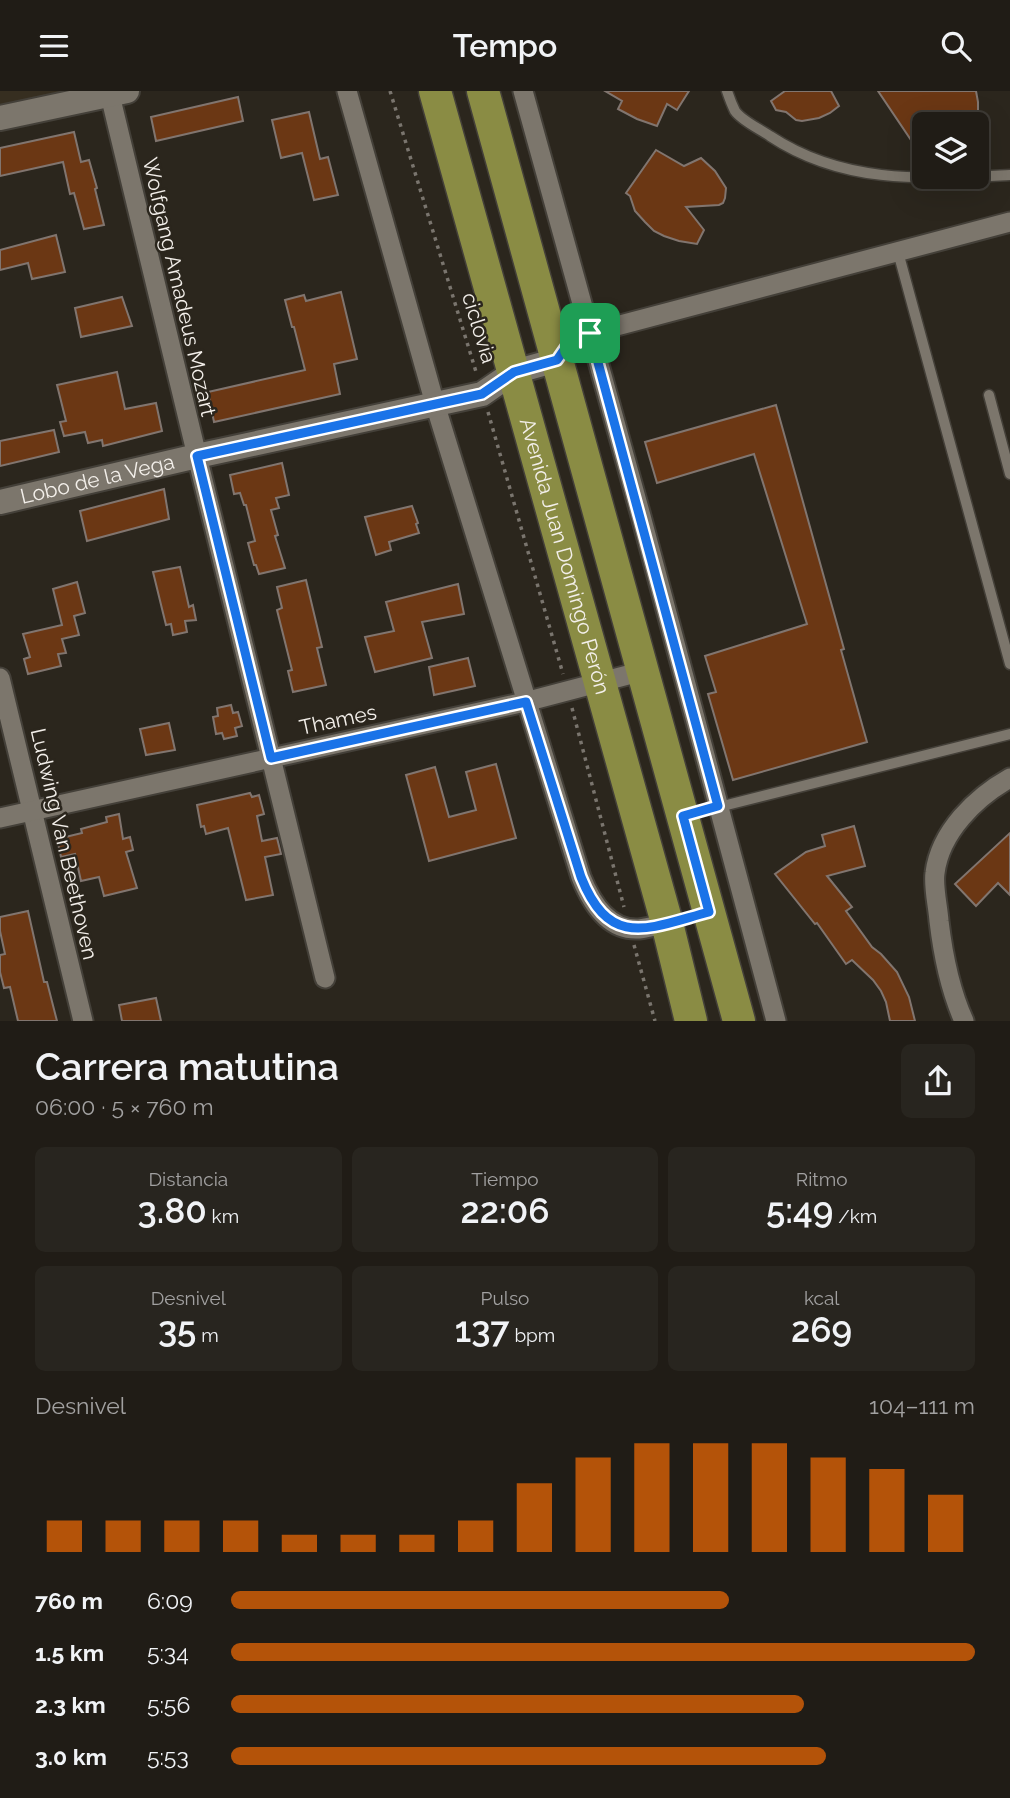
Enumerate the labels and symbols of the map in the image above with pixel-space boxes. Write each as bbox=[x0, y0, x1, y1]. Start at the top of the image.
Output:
street label: Wolfgang Amadeus Mozart bbox=[138, 155, 221, 419]
street label: ciclovia bbox=[457, 289, 502, 366]
pin bbox=[560, 303, 620, 363]
street label: Avenida Juan Domingo Perón bbox=[515, 415, 616, 697]
street label: Lobo de la Vega bbox=[18, 449, 177, 509]
street label: Thames bbox=[297, 699, 379, 740]
street label: Ludwing Van Beethoven bbox=[26, 726, 103, 962]

